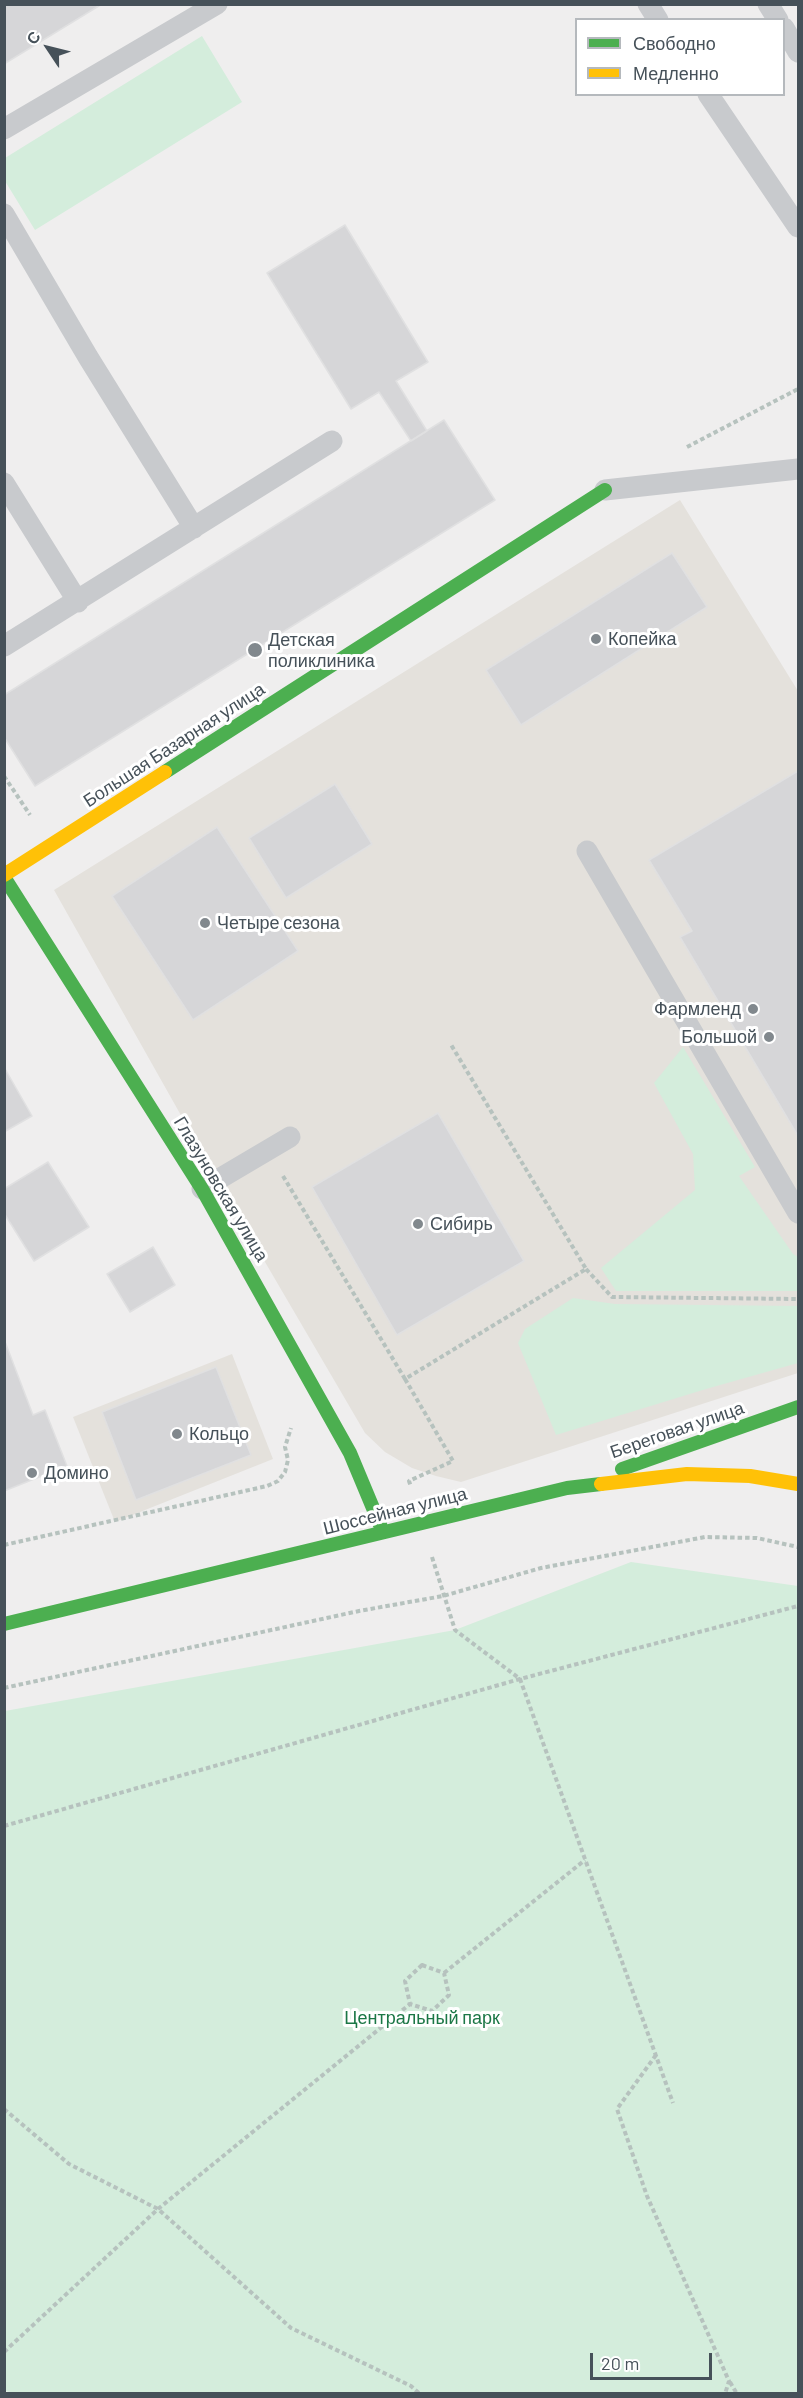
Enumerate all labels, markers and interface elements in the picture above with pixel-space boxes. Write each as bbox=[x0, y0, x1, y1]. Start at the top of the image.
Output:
north arrow bbox=[18, 18, 78, 78]
legend bbox=[575, 18, 785, 96]
text: С bbox=[22, 27, 44, 48]
text: Свободно bbox=[633, 32, 716, 54]
text: Медленно bbox=[633, 62, 719, 84]
place label: Копейка bbox=[608, 628, 677, 650]
place label: Детская поликлиника bbox=[268, 629, 375, 672]
marker: Копейка bbox=[589, 632, 603, 646]
marker: Детская поликлиника bbox=[246, 641, 264, 659]
street label: Большая Базарная улица bbox=[79, 678, 269, 812]
place label: Четыре сезона bbox=[217, 912, 340, 934]
marker: Четыре сезона bbox=[198, 916, 212, 930]
place label: Фармленд bbox=[654, 998, 741, 1020]
marker: Фармленд bbox=[746, 1002, 760, 1016]
place label: Большой bbox=[681, 1026, 757, 1048]
marker: Большой bbox=[762, 1030, 776, 1044]
street label: Глазуновская улица bbox=[169, 1112, 273, 1266]
place label: Сибирь bbox=[430, 1213, 493, 1235]
marker: Сибирь bbox=[411, 1217, 425, 1231]
street label: Береговая улица bbox=[607, 1397, 747, 1463]
place label: Кольцо bbox=[189, 1423, 249, 1445]
marker: Кольцо bbox=[170, 1427, 184, 1441]
place label: Домино bbox=[44, 1462, 109, 1484]
marker: Домино bbox=[25, 1466, 39, 1480]
street label: Шоссейная улица bbox=[321, 1483, 469, 1539]
park label: Центральный парк bbox=[344, 2007, 500, 2029]
scale bar bbox=[593, 2341, 714, 2379]
text: 20 m bbox=[601, 2352, 639, 2374]

